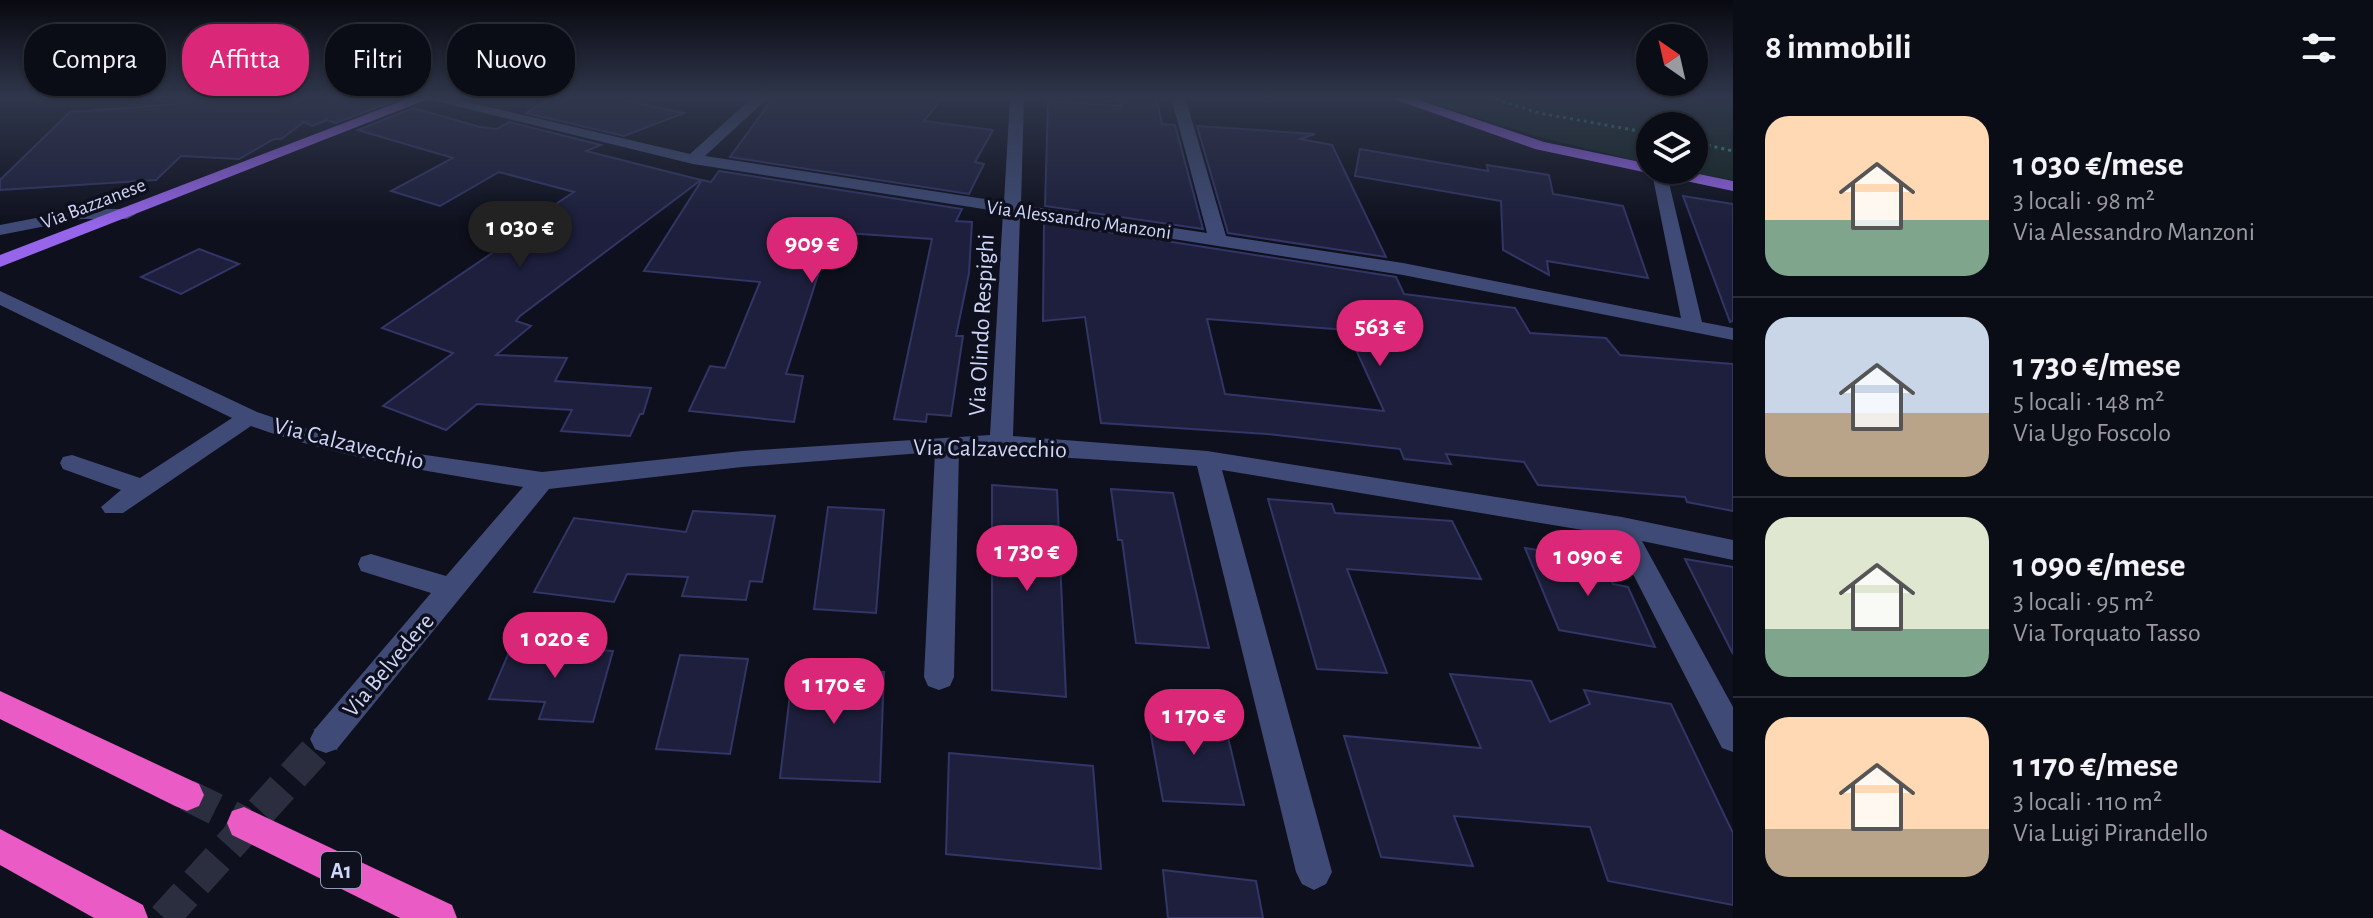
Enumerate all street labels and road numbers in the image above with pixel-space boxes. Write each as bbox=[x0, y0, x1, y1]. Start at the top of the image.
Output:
street label: Via Bazzanese bbox=[38, 175, 148, 233]
street label: Via Alessandro Manzoni bbox=[985, 197, 1172, 243]
street label: Via Olindo Respighi bbox=[965, 233, 999, 417]
street label: Via Calzavecchio bbox=[271, 414, 426, 474]
street label: Via Calzavecchio bbox=[913, 436, 1067, 462]
street label: Via Belvedere bbox=[339, 609, 439, 722]
road number: A1 bbox=[321, 852, 361, 888]

